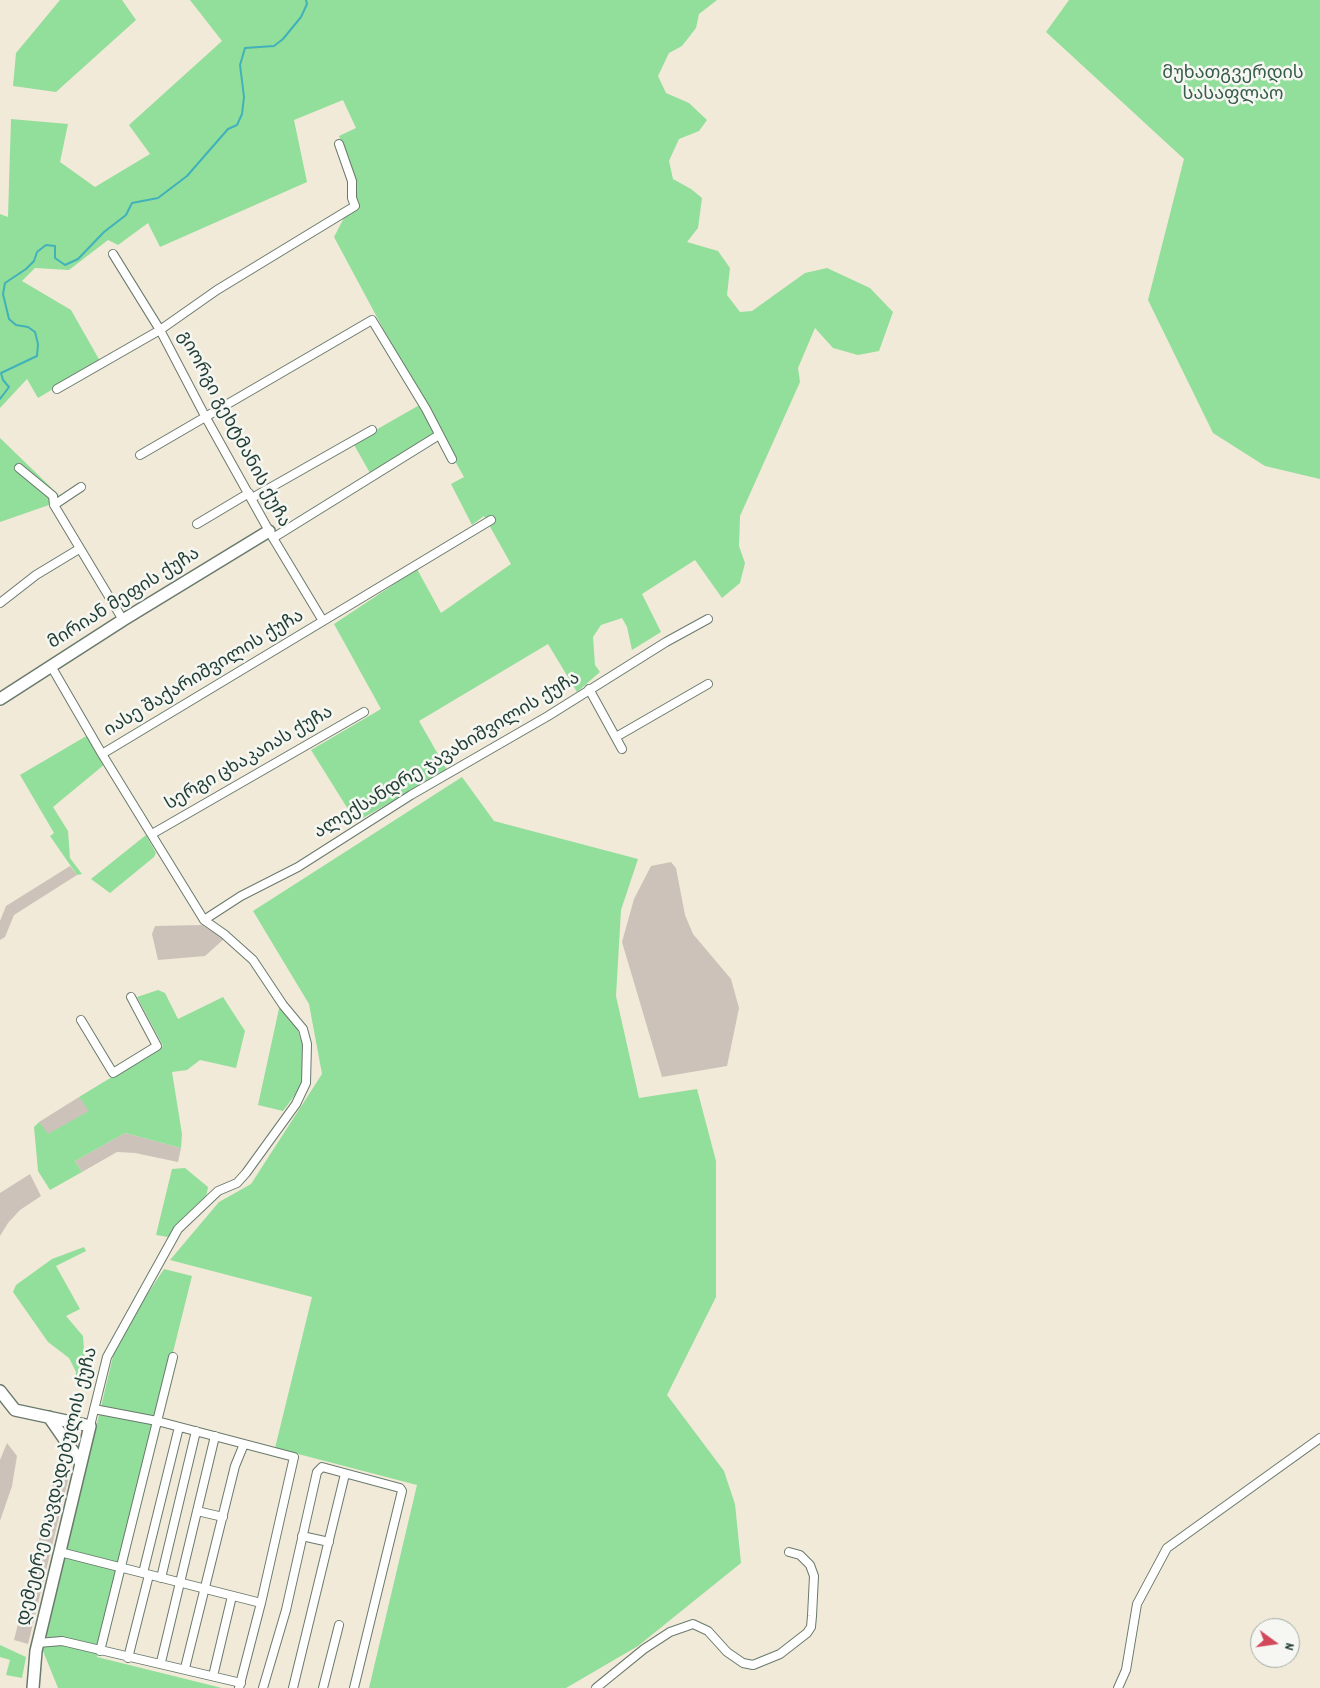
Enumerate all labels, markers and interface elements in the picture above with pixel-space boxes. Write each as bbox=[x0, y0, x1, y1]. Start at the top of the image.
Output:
park label: მუხათგვერდის სასაფლაო bbox=[1162, 65, 1304, 108]
street label: გიორგი გეხტმანის ქუჩა bbox=[171, 328, 293, 532]
street label: მირიან მეფის ქუჩა bbox=[45, 545, 205, 655]
street label: იასე შაქარიშვილის ქუჩა bbox=[101, 607, 309, 743]
street label: ალექსანდრე ჯავახიშვილის ქუჩა bbox=[311, 669, 585, 845]
street label: სერგი ცხაკაიას ქუჩა bbox=[162, 703, 338, 817]
street label: დემეტრე თავდადებულის ქუჩა bbox=[14, 1345, 104, 1629]
north arrow bbox=[1250, 1618, 1300, 1668]
text: N bbox=[1278, 1641, 1299, 1652]

